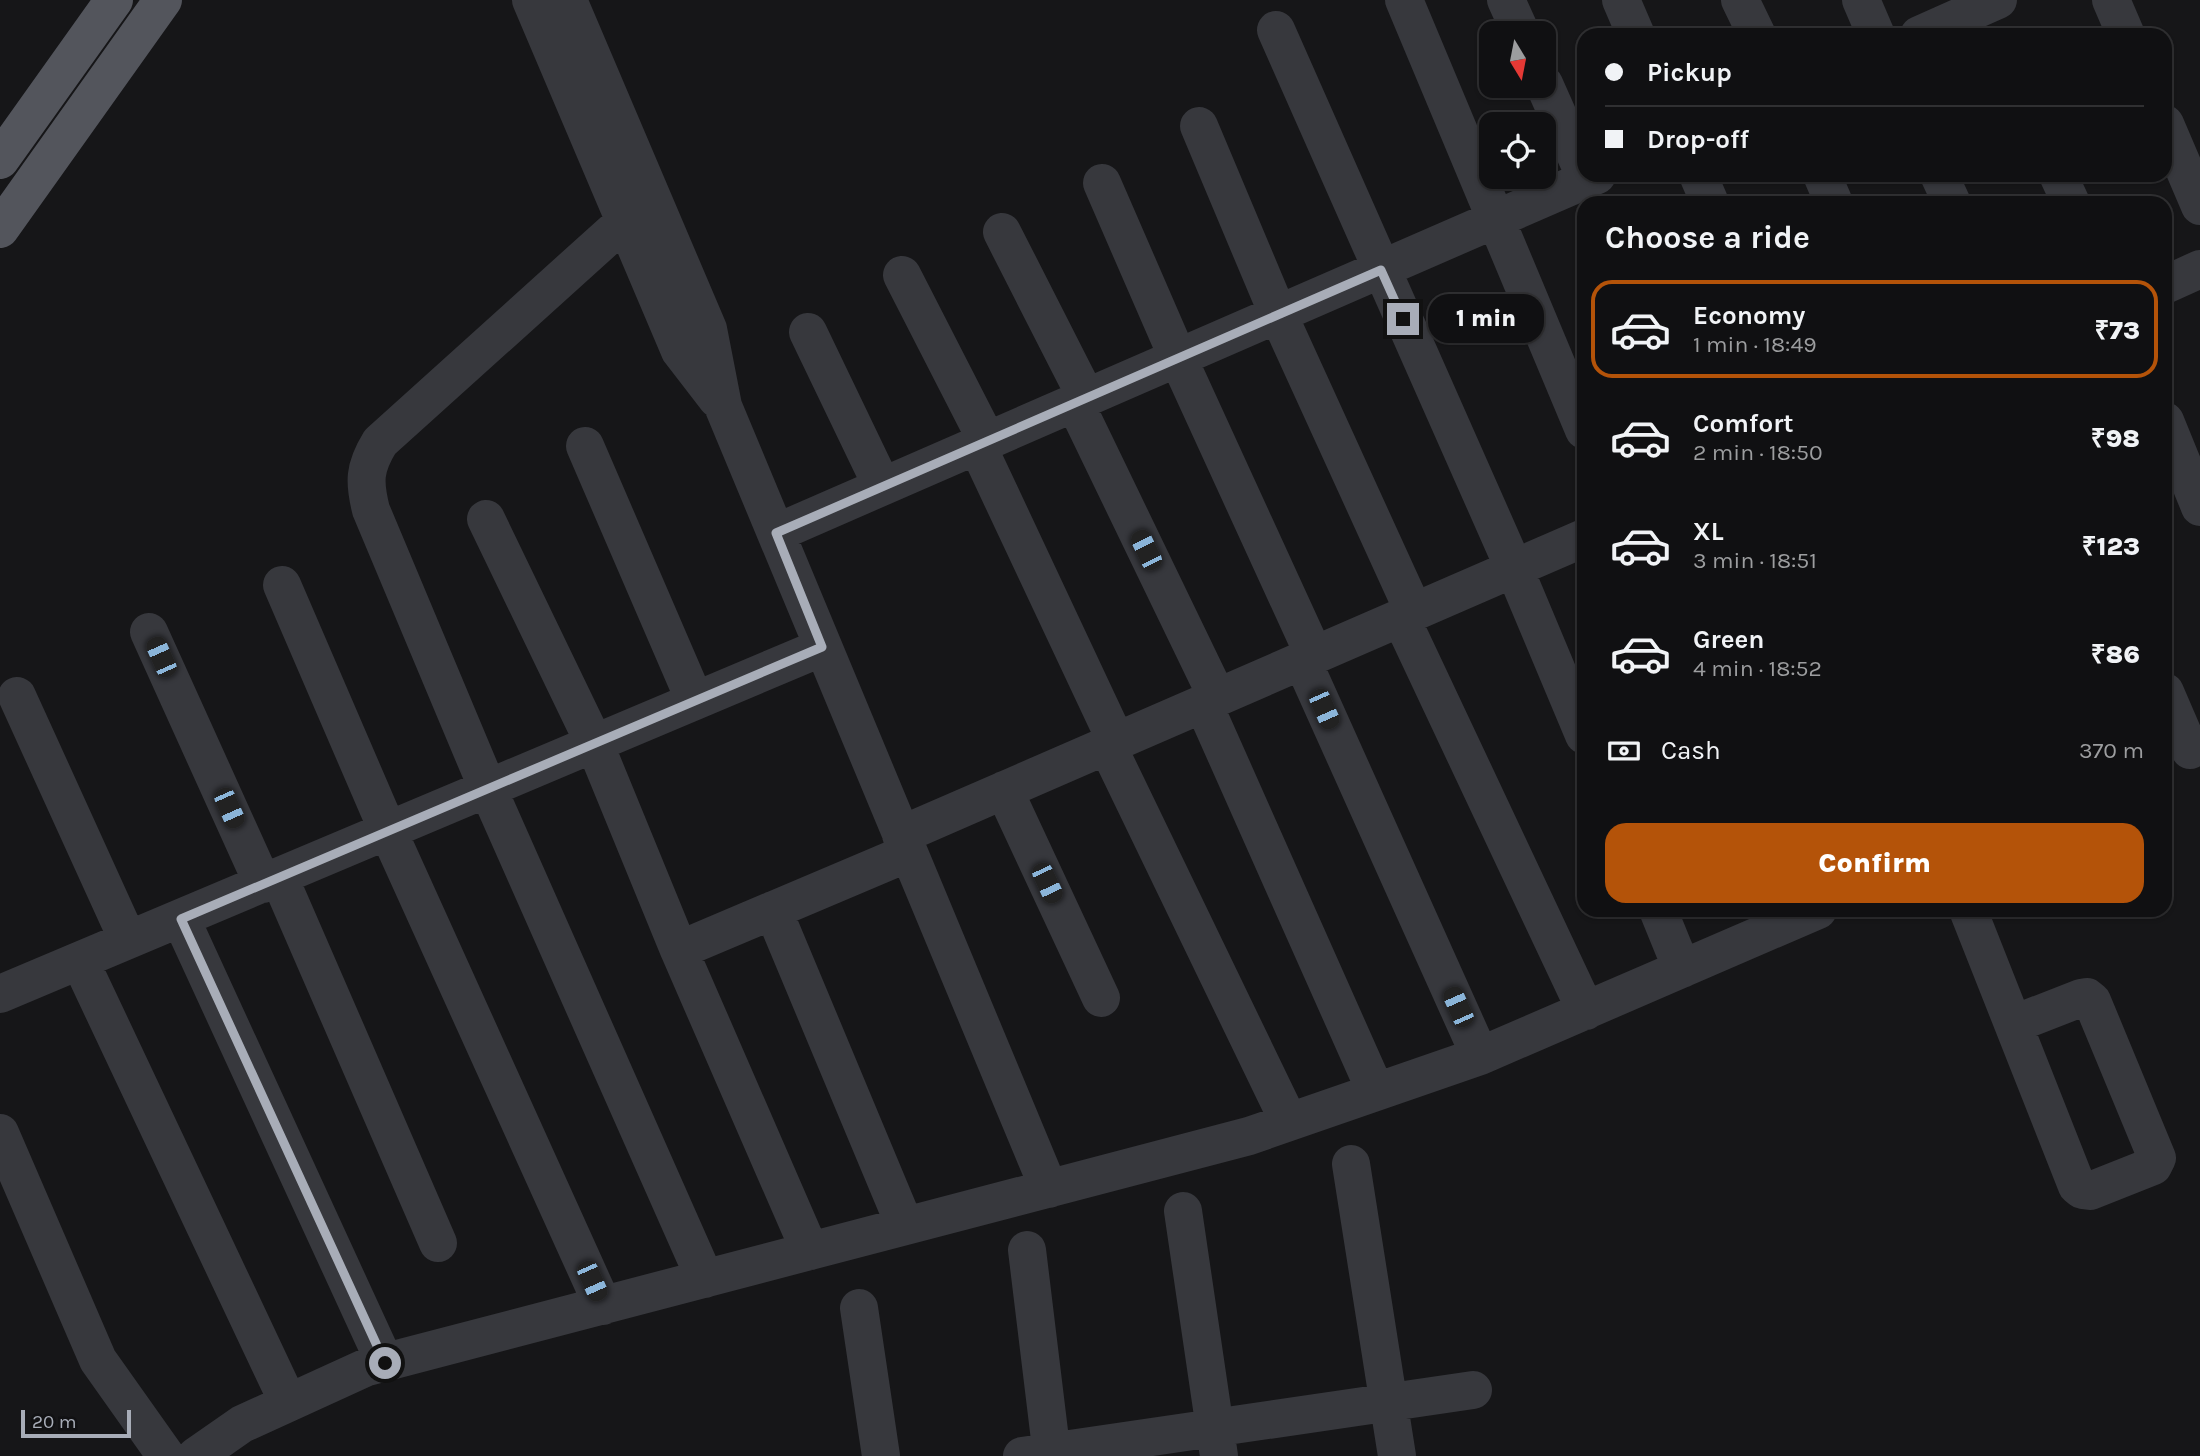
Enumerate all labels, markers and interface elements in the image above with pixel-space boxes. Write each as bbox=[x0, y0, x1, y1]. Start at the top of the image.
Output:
north arrow bbox=[1479, 21, 1556, 98]
map controls bbox=[1479, 21, 1556, 189]
text: Pickup bbox=[1647, 57, 1732, 88]
button: locate bbox=[1479, 112, 1556, 189]
text: Drop-off bbox=[1647, 124, 1749, 155]
text: Choose a ride bbox=[1605, 219, 1810, 256]
callout: 1 min bbox=[1428, 294, 1543, 344]
icon: car bbox=[1609, 298, 1672, 361]
text: Economy bbox=[1693, 300, 1805, 331]
route end bbox=[1387, 303, 1419, 335]
text: 1 min bbox=[1456, 305, 1516, 332]
text: ₹73 bbox=[2094, 315, 2140, 346]
text: 1 min · 18:49 bbox=[1693, 331, 1817, 358]
icon: car bbox=[1609, 406, 1672, 469]
text: Comfort bbox=[1693, 408, 1794, 439]
text: ₹98 bbox=[2091, 423, 2140, 454]
text: 2 min · 18:50 bbox=[1693, 439, 1823, 466]
icon: car bbox=[1609, 514, 1672, 577]
text: XL bbox=[1693, 516, 1724, 547]
car bbox=[1128, 527, 1165, 573]
text: ₹123 bbox=[2082, 531, 2140, 562]
text: 3 min · 18:51 bbox=[1693, 547, 1817, 574]
icon: car bbox=[1609, 622, 1672, 685]
text: Green bbox=[1693, 624, 1765, 655]
car bbox=[143, 634, 180, 680]
text: ₹86 bbox=[2091, 639, 2140, 670]
text: 4 min · 18:52 bbox=[1693, 655, 1822, 682]
car bbox=[1306, 686, 1343, 732]
icon: cash bbox=[1605, 732, 1643, 770]
text: Cash bbox=[1661, 735, 1721, 766]
text: 370 m bbox=[2079, 737, 2144, 764]
car bbox=[211, 785, 248, 831]
button: Confirm bbox=[1605, 823, 2144, 903]
car bbox=[1029, 860, 1066, 906]
car bbox=[1440, 984, 1477, 1030]
car bbox=[574, 1258, 611, 1304]
route start bbox=[369, 1347, 401, 1379]
scale bar bbox=[21, 1407, 131, 1439]
text: 20 m bbox=[32, 1411, 77, 1433]

